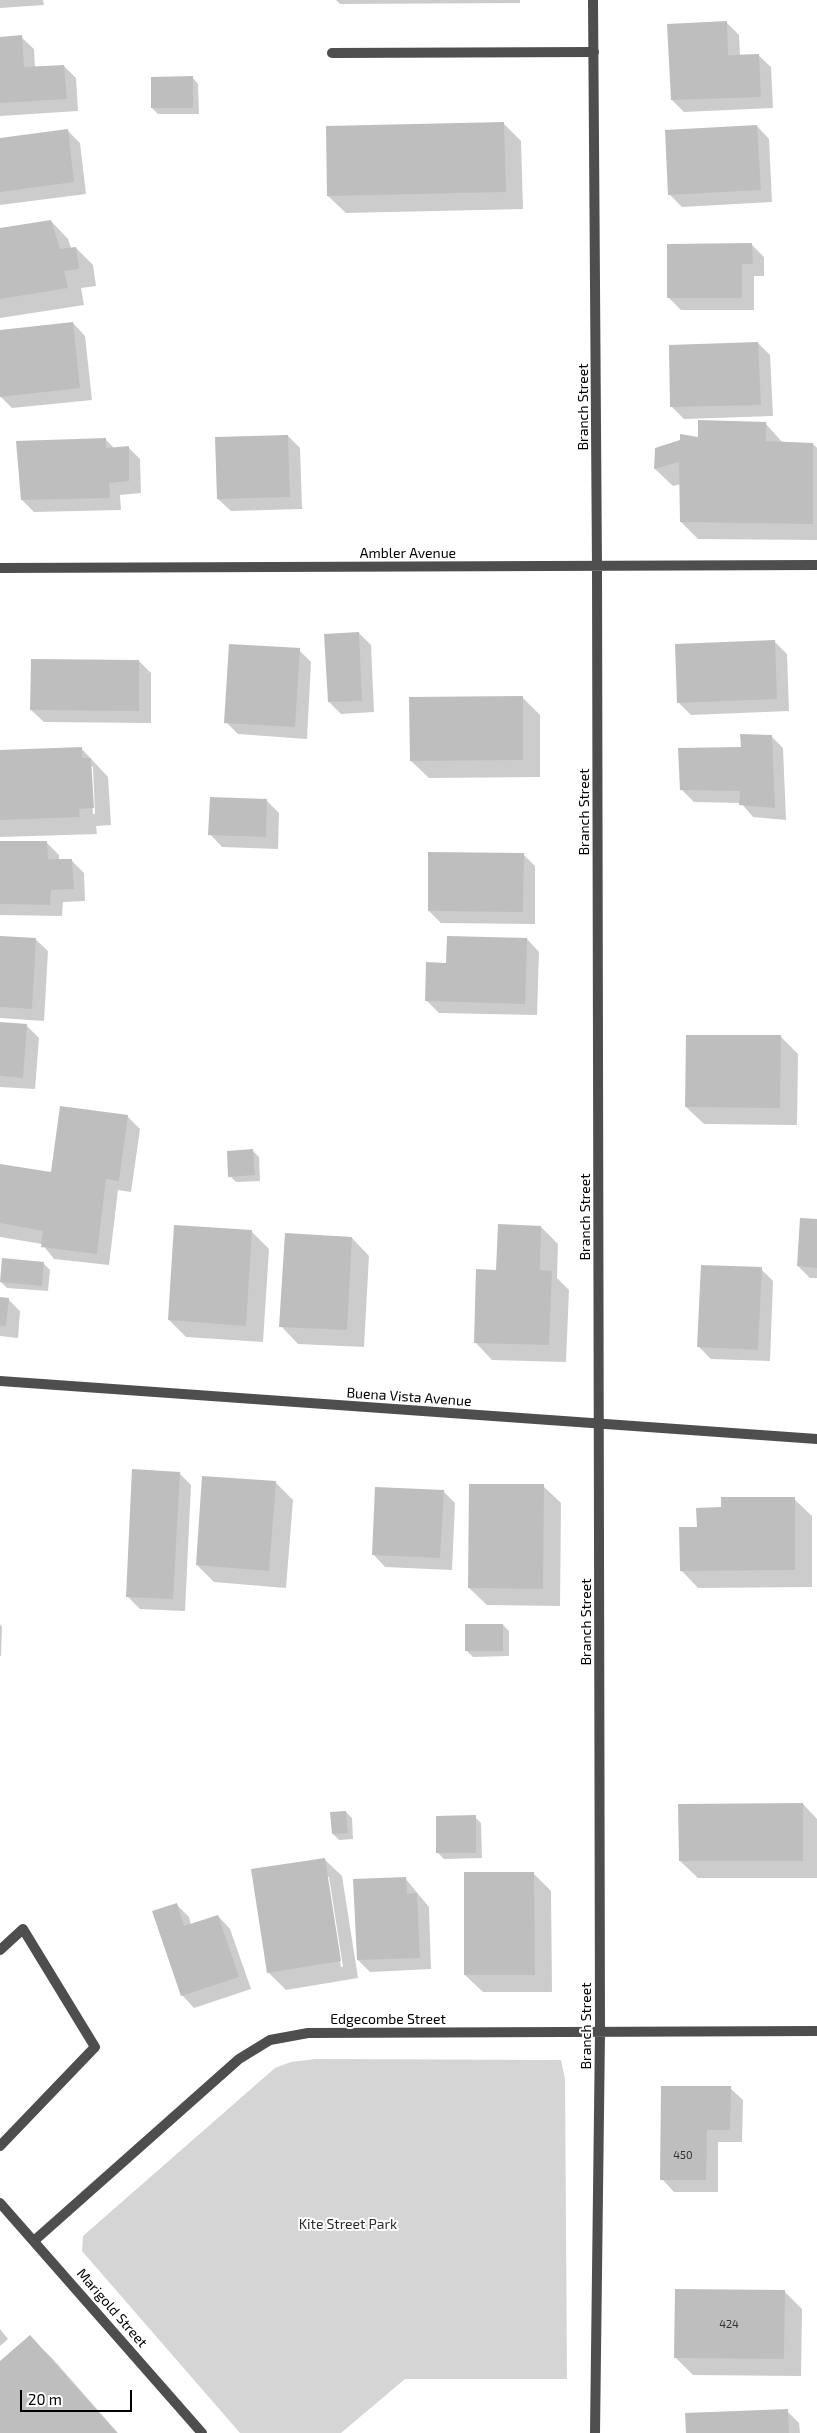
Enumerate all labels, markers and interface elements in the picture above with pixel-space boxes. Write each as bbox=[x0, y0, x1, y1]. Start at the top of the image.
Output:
street label: Branch Street bbox=[575, 363, 591, 451]
street label: Ambler Avenue bbox=[360, 545, 456, 561]
street label: Branch Street bbox=[576, 768, 592, 856]
street label: Branch Street bbox=[577, 1173, 593, 1261]
street label: Buena Vista Avenue bbox=[346, 1384, 472, 1410]
street label: Branch Street bbox=[578, 1578, 594, 1666]
street label: Branch Street bbox=[578, 1982, 594, 2070]
street label: Edgecombe Street bbox=[330, 2011, 446, 2027]
house number: 450 bbox=[673, 2148, 693, 2162]
park label: Kite Street Park bbox=[299, 2216, 397, 2232]
street label: Marigold Street bbox=[73, 2265, 151, 2351]
house number: 424 bbox=[719, 2317, 739, 2331]
scale bar bbox=[22, 2380, 135, 2412]
text: 20 m bbox=[28, 2390, 62, 2408]

